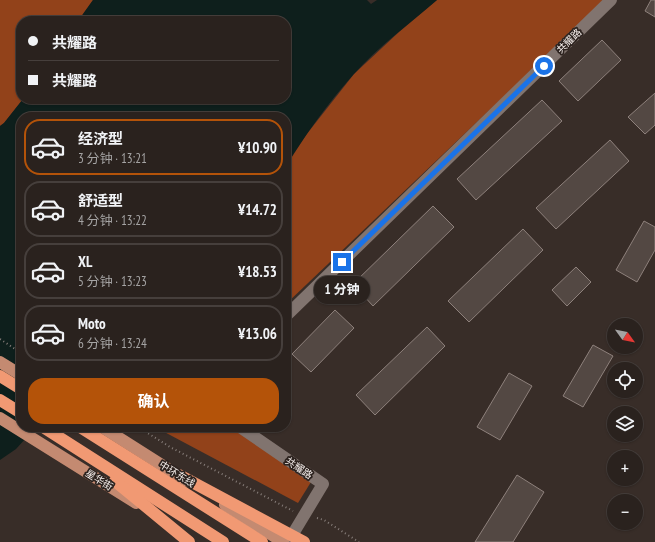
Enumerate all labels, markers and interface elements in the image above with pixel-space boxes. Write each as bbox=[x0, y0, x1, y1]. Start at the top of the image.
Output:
street label: 共耀路 bbox=[554, 26, 584, 56]
text: 共耀路 bbox=[52, 33, 97, 52]
route start bbox=[535, 57, 553, 75]
text: 共耀路 bbox=[52, 71, 97, 90]
icon: car bbox=[30, 129, 66, 165]
text: 经济型 bbox=[78, 129, 123, 148]
text: ¥10.90 bbox=[238, 138, 277, 157]
text: 3 分钟 · 13:21 bbox=[78, 150, 147, 167]
icon: car bbox=[30, 191, 66, 227]
text: 舒适型 bbox=[78, 191, 123, 210]
text: ¥14.72 bbox=[238, 200, 277, 219]
text: 4 分钟 · 13:22 bbox=[78, 212, 147, 229]
text: XL bbox=[78, 252, 92, 271]
icon: car bbox=[30, 253, 66, 289]
route end bbox=[333, 253, 351, 271]
text: ¥18.53 bbox=[238, 262, 277, 281]
text: 5 分钟 · 13:23 bbox=[78, 273, 147, 290]
callout: 1 分钟 bbox=[314, 276, 370, 304]
text: 1 分钟 bbox=[325, 281, 359, 298]
text: Moto bbox=[78, 314, 106, 333]
icon: car bbox=[30, 315, 66, 351]
north arrow bbox=[607, 318, 643, 354]
map controls bbox=[607, 318, 643, 530]
text: ¥13.06 bbox=[238, 324, 277, 343]
text: 6 分钟 · 13:24 bbox=[78, 335, 147, 352]
button: locate bbox=[607, 362, 643, 398]
button: 确认 bbox=[28, 378, 279, 424]
button: layers bbox=[607, 406, 643, 442]
button: + bbox=[607, 450, 643, 486]
street label: 共耀路 bbox=[283, 454, 315, 482]
street label: 中环东线 bbox=[157, 458, 197, 490]
street label: 星华街 bbox=[83, 467, 115, 493]
button: − bbox=[607, 494, 643, 530]

